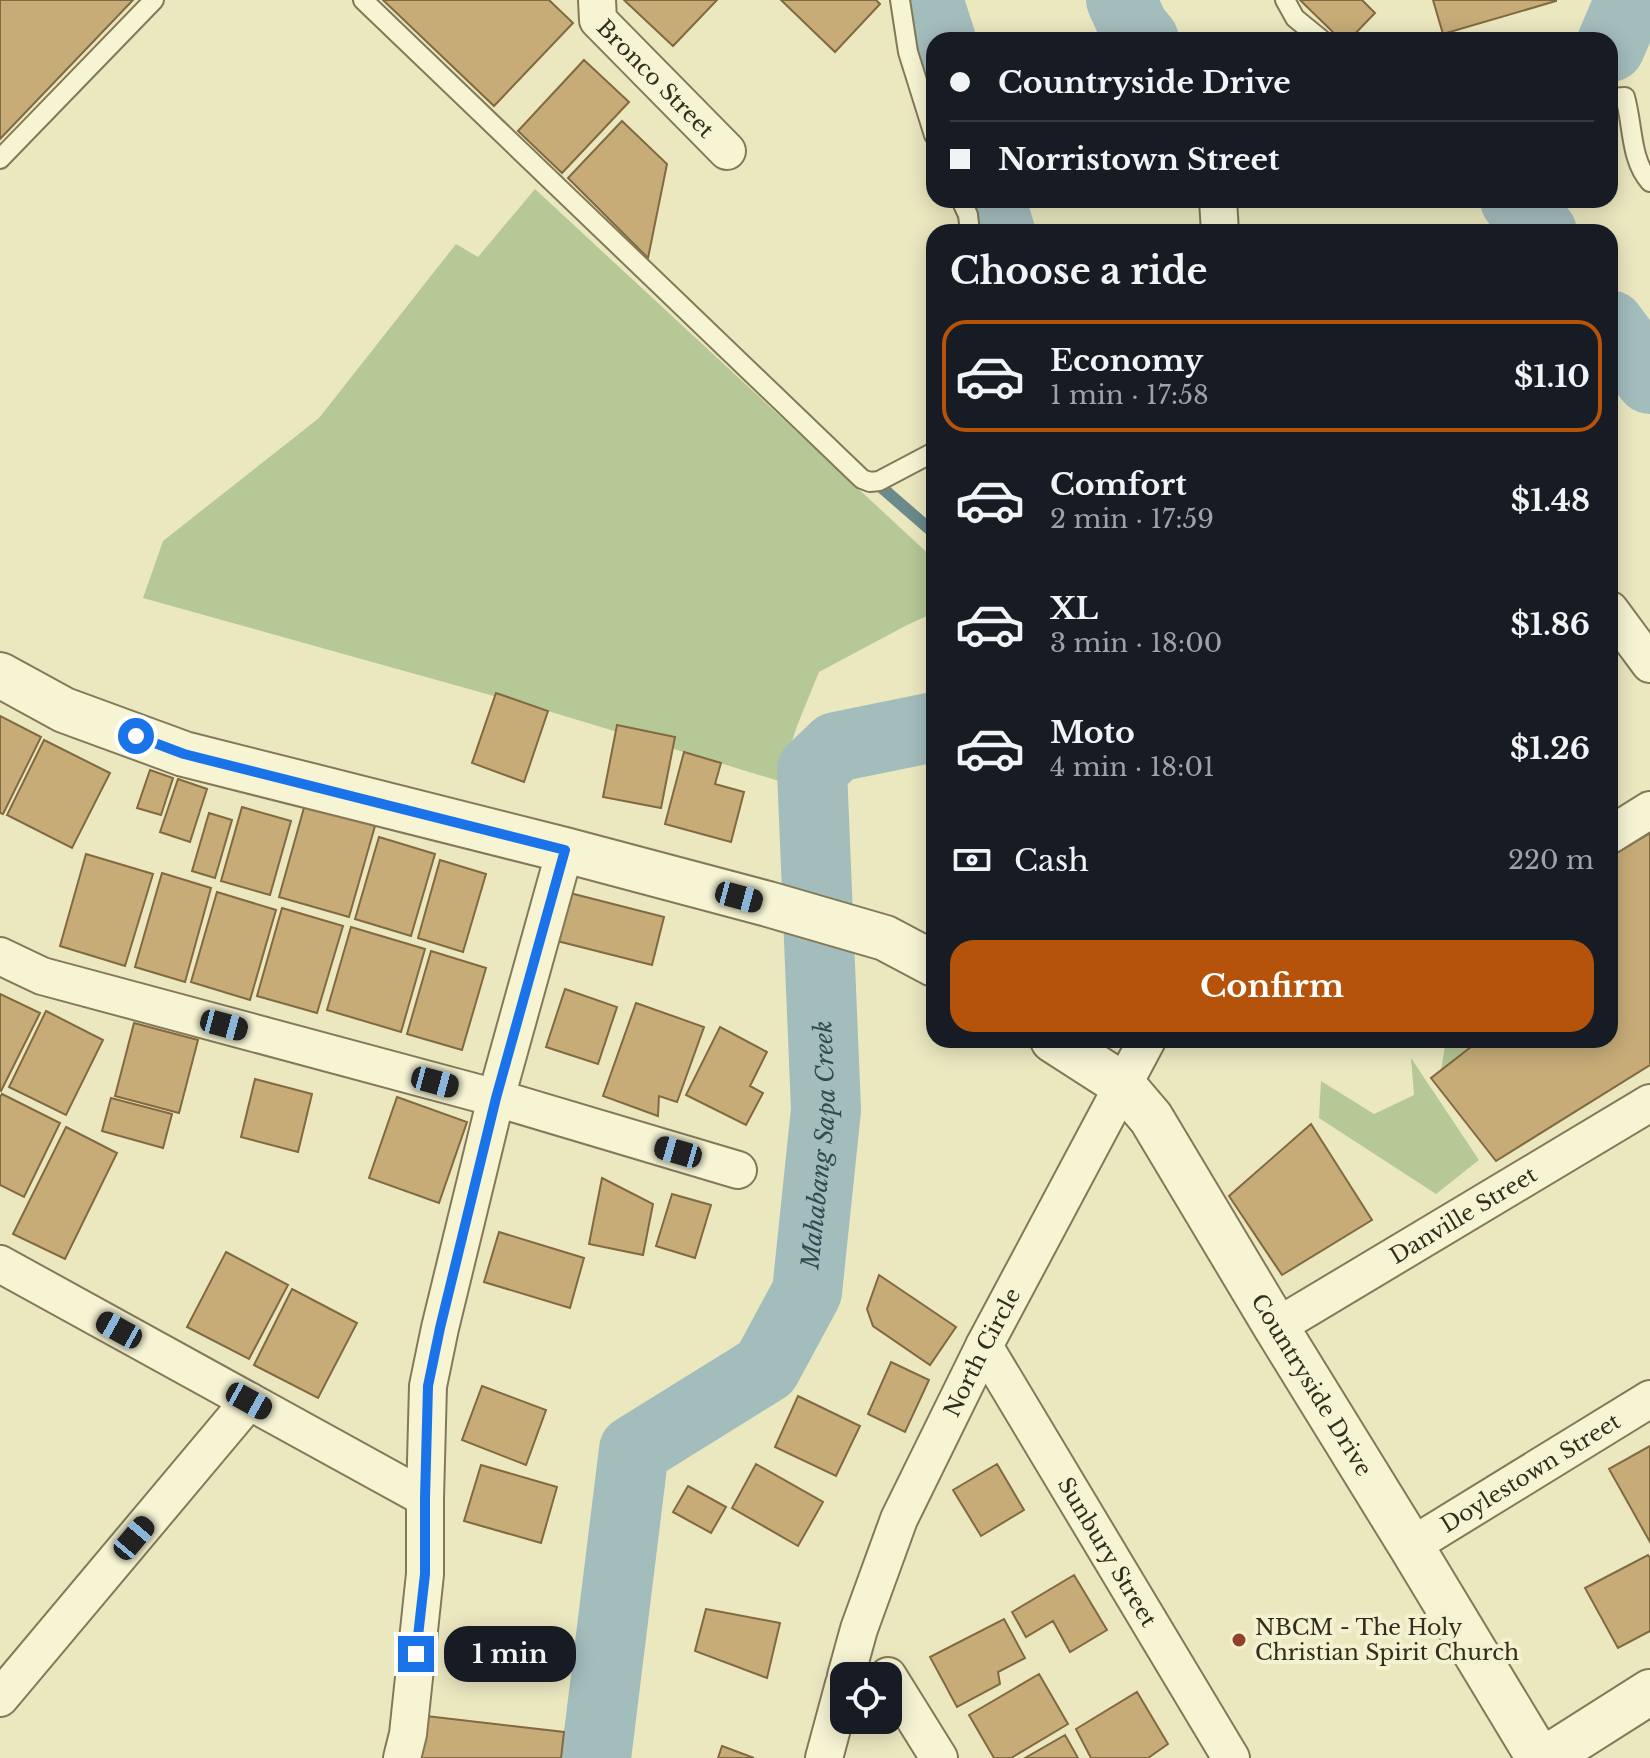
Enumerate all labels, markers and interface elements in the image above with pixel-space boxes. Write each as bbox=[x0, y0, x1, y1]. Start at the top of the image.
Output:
street label: Bronco Street bbox=[591, 14, 720, 144]
text: Countryside Drive bbox=[998, 64, 1291, 101]
text: Norristown Street bbox=[998, 141, 1280, 178]
text: Choose a ride bbox=[950, 249, 1207, 294]
icon: car bbox=[954, 340, 1026, 412]
text: Economy bbox=[1050, 342, 1203, 379]
text: $1.10 bbox=[1514, 358, 1590, 395]
text: 1 min · 17:58 bbox=[1050, 379, 1209, 411]
icon: car bbox=[954, 464, 1026, 536]
text: Comfort bbox=[1050, 466, 1187, 503]
text: $1.48 bbox=[1511, 482, 1590, 519]
text: 2 min · 17:59 bbox=[1050, 503, 1214, 535]
icon: car bbox=[954, 588, 1026, 660]
text: XL bbox=[1050, 590, 1098, 627]
text: $1.86 bbox=[1511, 606, 1590, 643]
text: 3 min · 18:00 bbox=[1050, 627, 1222, 659]
icon: car bbox=[954, 712, 1026, 784]
text: Moto bbox=[1050, 714, 1135, 751]
route start bbox=[118, 718, 154, 754]
text: $1.26 bbox=[1510, 730, 1590, 767]
text: 4 min · 18:01 bbox=[1050, 751, 1215, 783]
icon: cash bbox=[950, 838, 994, 882]
text: Cash bbox=[1014, 842, 1089, 879]
text: 220 m bbox=[1508, 844, 1594, 876]
car bbox=[713, 879, 765, 915]
button: Confirm bbox=[950, 940, 1594, 1032]
car bbox=[198, 1007, 250, 1043]
water label: Mahabang Sapa Creek bbox=[795, 1020, 841, 1271]
car bbox=[409, 1064, 461, 1100]
car bbox=[652, 1134, 704, 1170]
street label: Danville Street bbox=[1385, 1160, 1542, 1269]
street label: North Circle bbox=[938, 1283, 1026, 1421]
street label: Countryside Drive bbox=[1246, 1289, 1378, 1481]
car bbox=[92, 1308, 146, 1352]
car bbox=[222, 1379, 276, 1423]
street label: Doylestown Street bbox=[1436, 1407, 1626, 1538]
street label: Sunbury Street bbox=[1052, 1472, 1163, 1632]
car bbox=[109, 1512, 159, 1564]
place label: NBCM - The Holy Christian Spirit Church bbox=[1255, 1614, 1519, 1666]
callout: 1 min bbox=[444, 1626, 576, 1682]
marker: NBCM - The Holy Christian Spirit Church bbox=[1230, 1631, 1248, 1649]
route end bbox=[398, 1636, 434, 1672]
text: 1 min bbox=[472, 1638, 548, 1670]
map controls bbox=[830, 1662, 902, 1734]
button: locate bbox=[830, 1662, 902, 1734]

